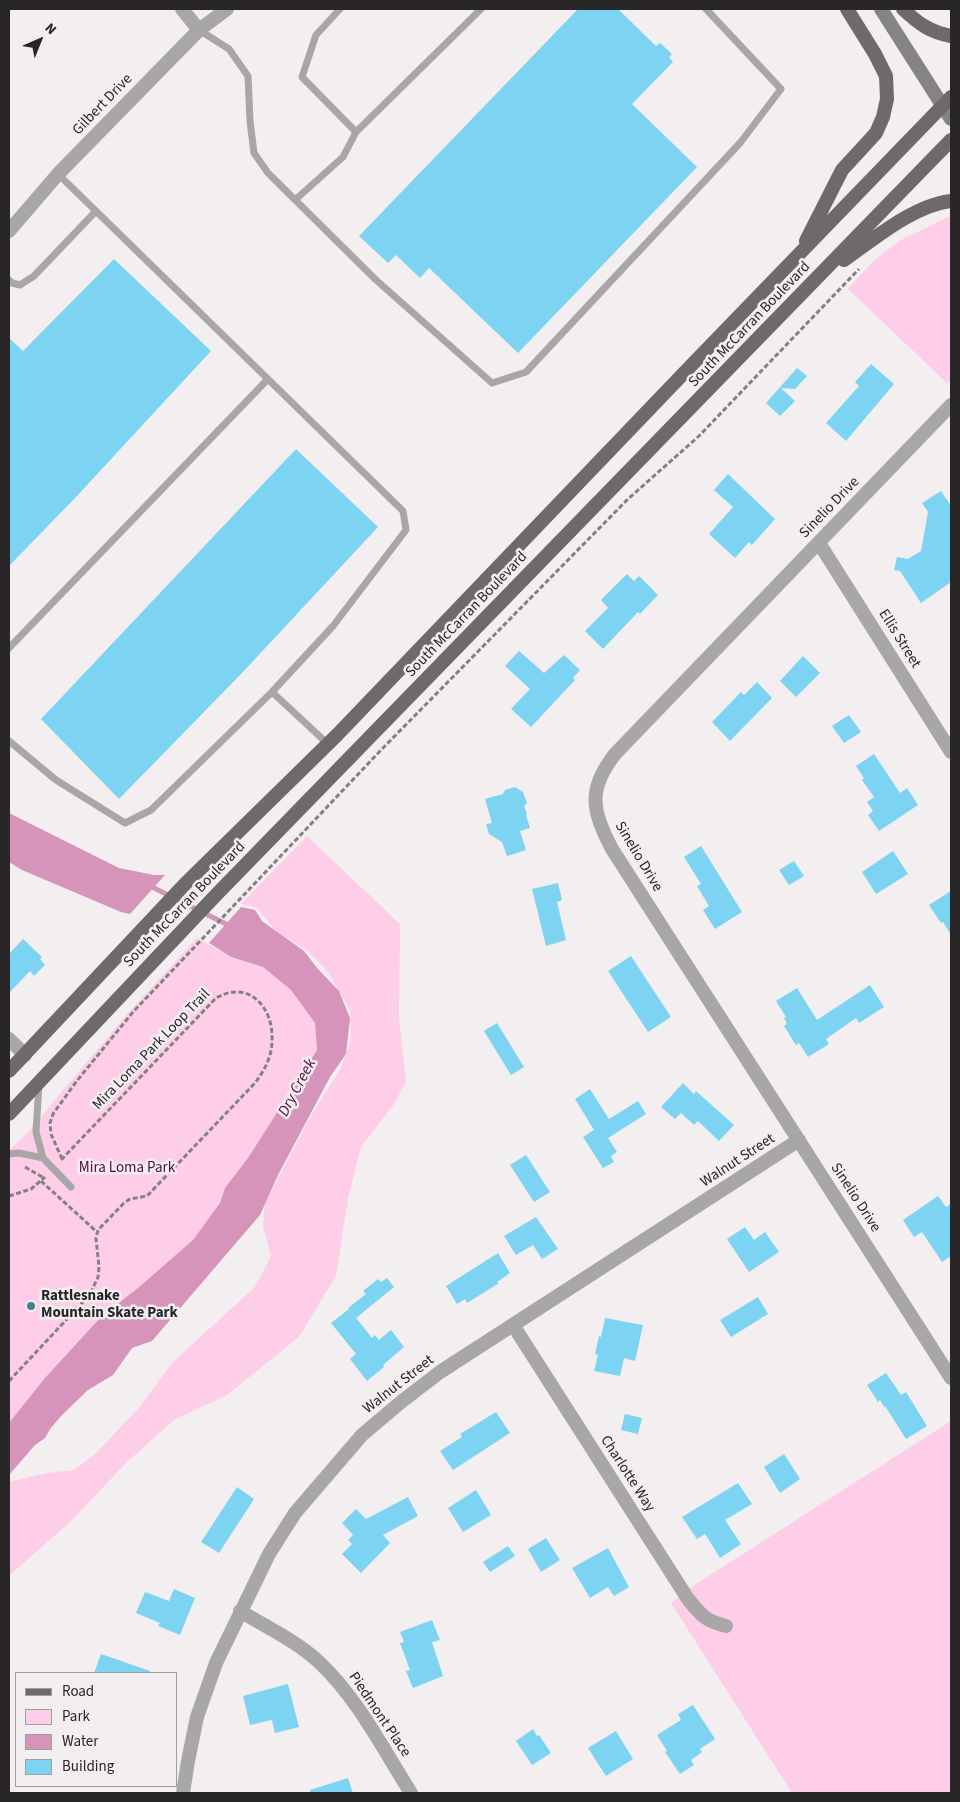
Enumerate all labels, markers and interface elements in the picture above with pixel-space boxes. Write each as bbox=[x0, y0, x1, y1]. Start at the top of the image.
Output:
north arrow bbox=[15, 15, 65, 65]
text: N bbox=[40, 19, 61, 40]
street label: Gilbert Drive bbox=[69, 71, 137, 139]
street label: South McCarran Boulevard bbox=[685, 259, 815, 391]
street label: Sinelio Drive bbox=[796, 474, 864, 542]
street label: South McCarran Boulevard bbox=[402, 549, 532, 681]
street label: Ellis Street bbox=[874, 606, 924, 672]
street label: Sinelio Drive bbox=[610, 819, 666, 895]
street label: South McCarran Boulevard bbox=[120, 839, 250, 971]
street label: Mira Loma Park Loop Trail bbox=[90, 986, 214, 1114]
water label: Dry Creek bbox=[275, 1056, 321, 1120]
street label: Walnut Street bbox=[697, 1130, 779, 1192]
park label: Mira Loma Park bbox=[79, 1160, 175, 1178]
street label: Sinelio Drive bbox=[826, 1160, 884, 1236]
place label: Rattlesnake Mountain Skate Park bbox=[41, 1288, 178, 1323]
marker: Rattlesnake Mountain Skate Park bbox=[25, 1300, 37, 1312]
street label: Walnut Street bbox=[360, 1352, 438, 1418]
street label: Charlotte Way bbox=[596, 1432, 658, 1516]
street label: Piedmont Place bbox=[344, 1669, 414, 1761]
legend bbox=[15, 1672, 178, 1787]
text: Road bbox=[62, 1681, 94, 1702]
text: Park bbox=[62, 1706, 90, 1727]
text: Water bbox=[62, 1731, 98, 1752]
text: Building bbox=[62, 1756, 114, 1777]

